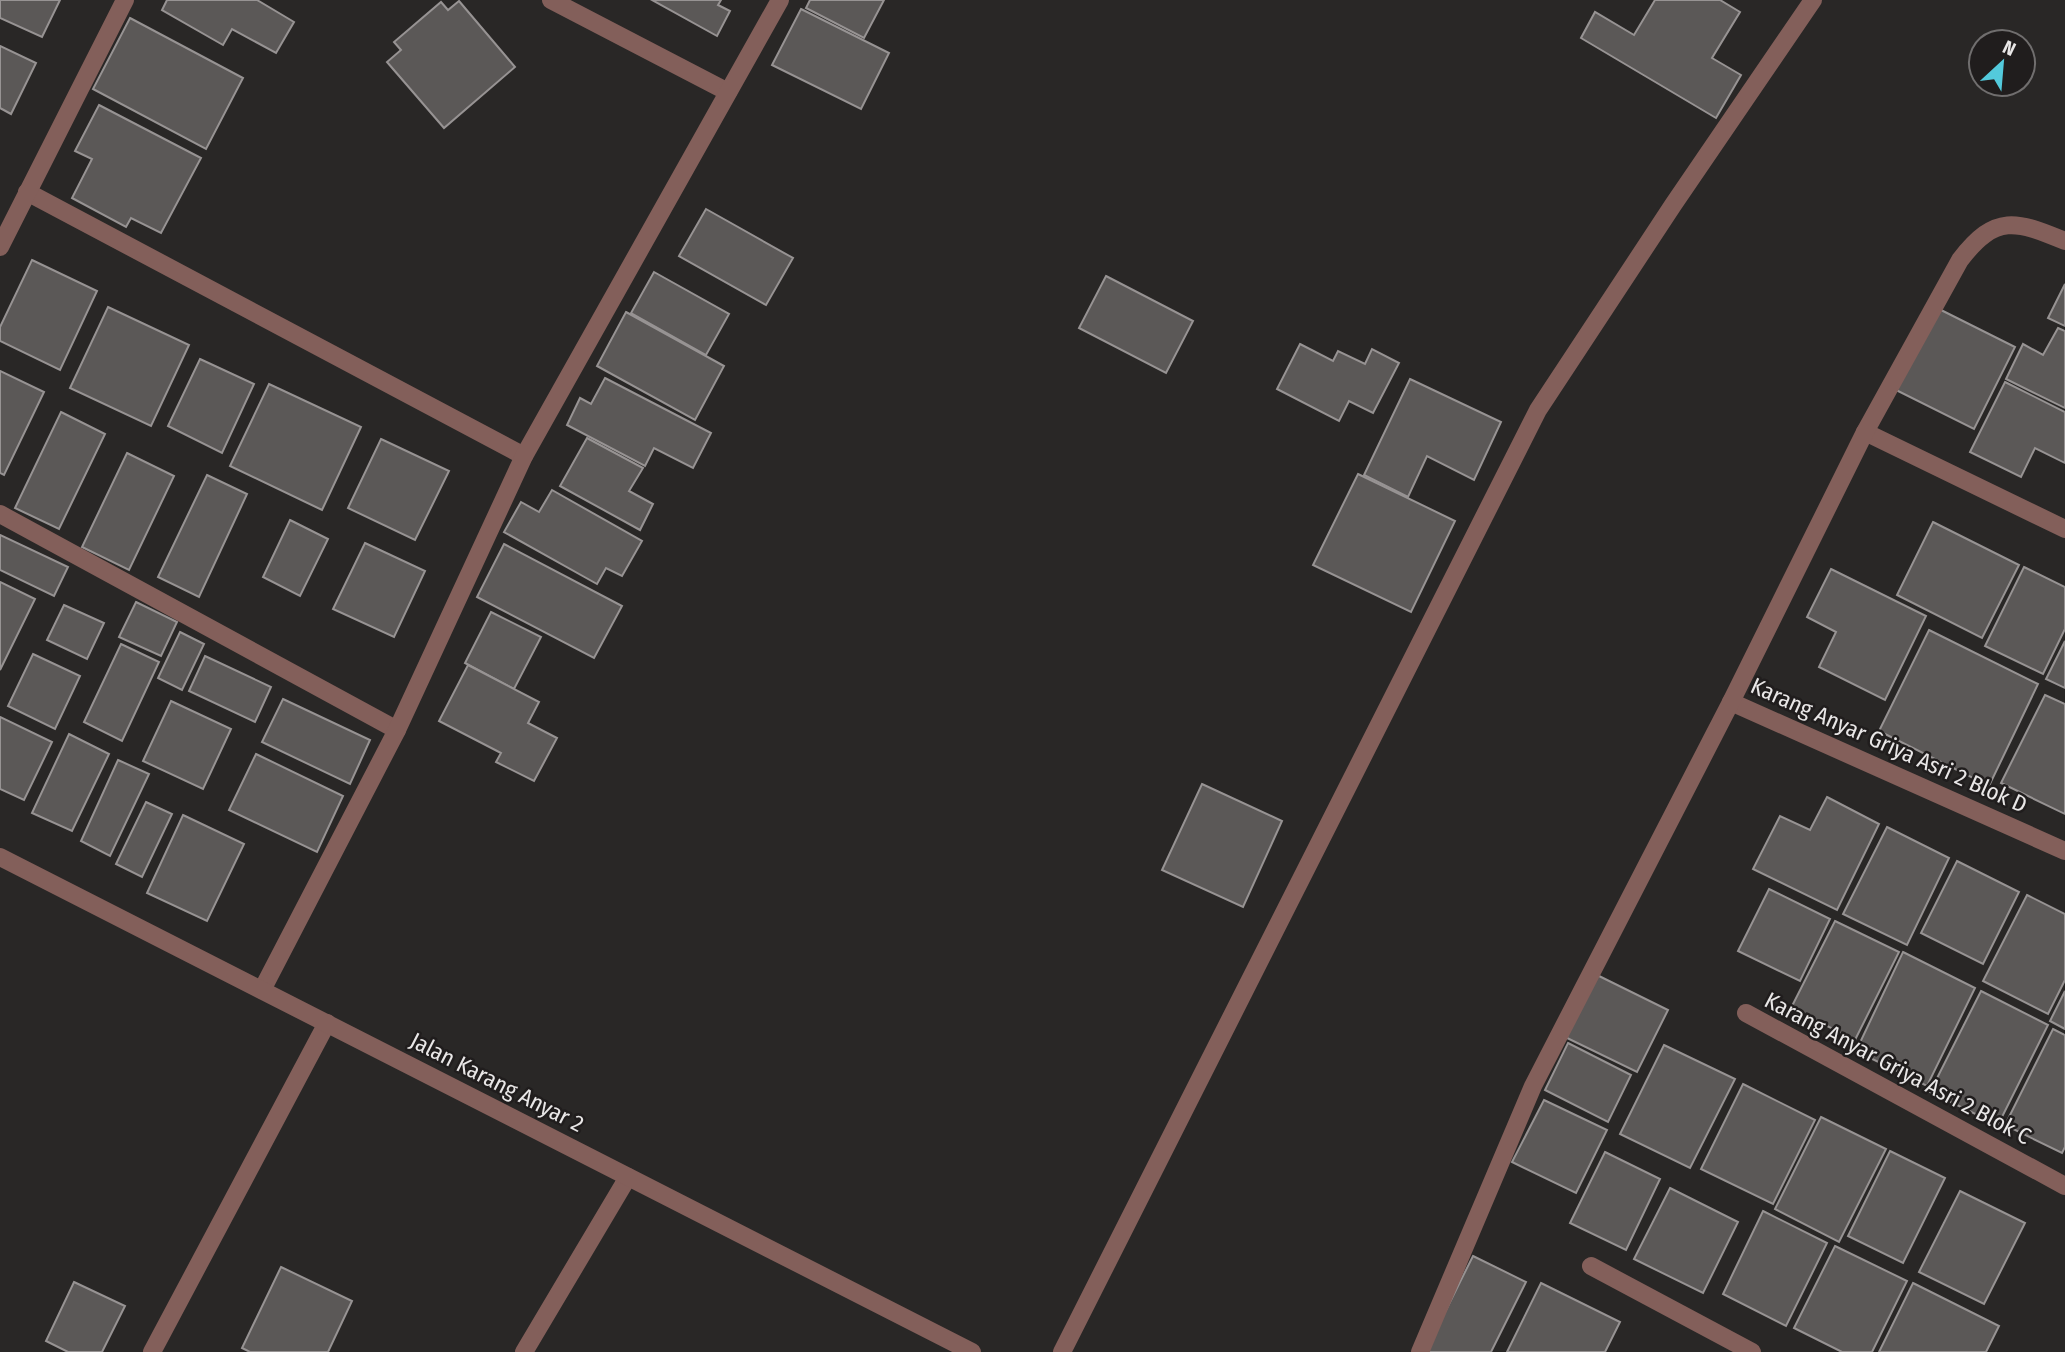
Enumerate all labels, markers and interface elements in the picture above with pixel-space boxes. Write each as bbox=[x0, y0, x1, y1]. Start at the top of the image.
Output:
north arrow bbox=[1967, 28, 2037, 98]
text: N bbox=[1999, 35, 2019, 61]
street label: Karang Anyar Griya Asri 2 Blok D bbox=[1747, 671, 2031, 819]
street label: Karang Anyar Griya Asri 2 Blok C bbox=[1760, 986, 2036, 1150]
street label: Jalan Karang Anyar 2 bbox=[406, 1026, 588, 1138]

